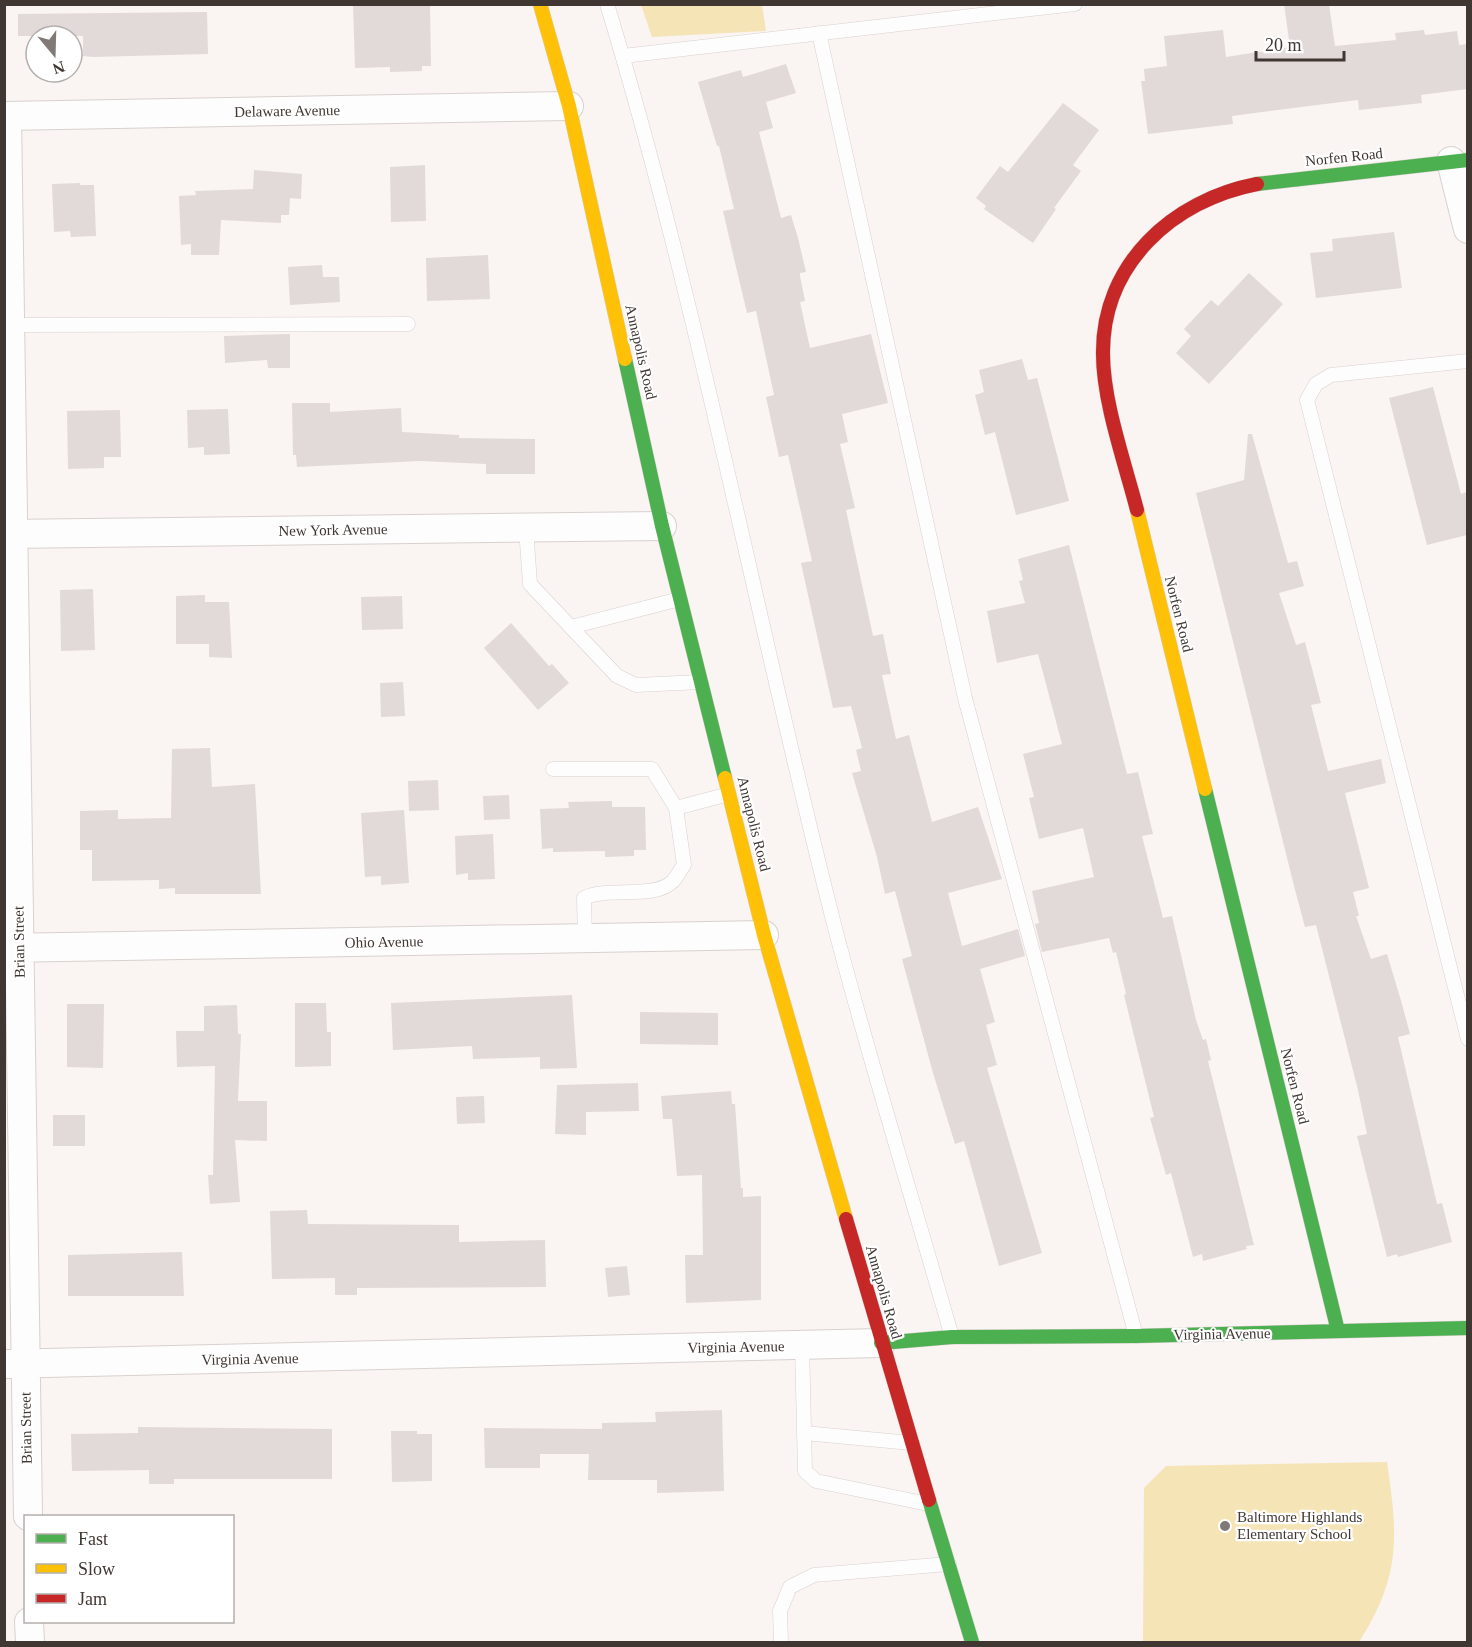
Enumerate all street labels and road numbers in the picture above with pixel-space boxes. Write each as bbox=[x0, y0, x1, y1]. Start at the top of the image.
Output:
street label: Delaware Avenue bbox=[234, 102, 340, 120]
street label: Norfen Road bbox=[1304, 145, 1384, 169]
street label: Annapolis Road bbox=[622, 303, 660, 402]
street label: New York Avenue bbox=[278, 521, 388, 539]
street label: Norfen Road bbox=[1162, 574, 1196, 654]
street label: Annapolis Road bbox=[734, 775, 774, 874]
street label: Brian Street bbox=[10, 905, 28, 978]
street label: Ohio Avenue bbox=[345, 933, 424, 951]
street label: Norfen Road bbox=[1278, 1046, 1312, 1126]
street label: Annapolis Road bbox=[863, 1243, 905, 1341]
street label: Virginia Avenue bbox=[1173, 1325, 1271, 1343]
street label: Virginia Avenue bbox=[687, 1338, 785, 1356]
street label: Virginia Avenue bbox=[201, 1350, 299, 1368]
street label: Brian Street bbox=[17, 1391, 35, 1464]

